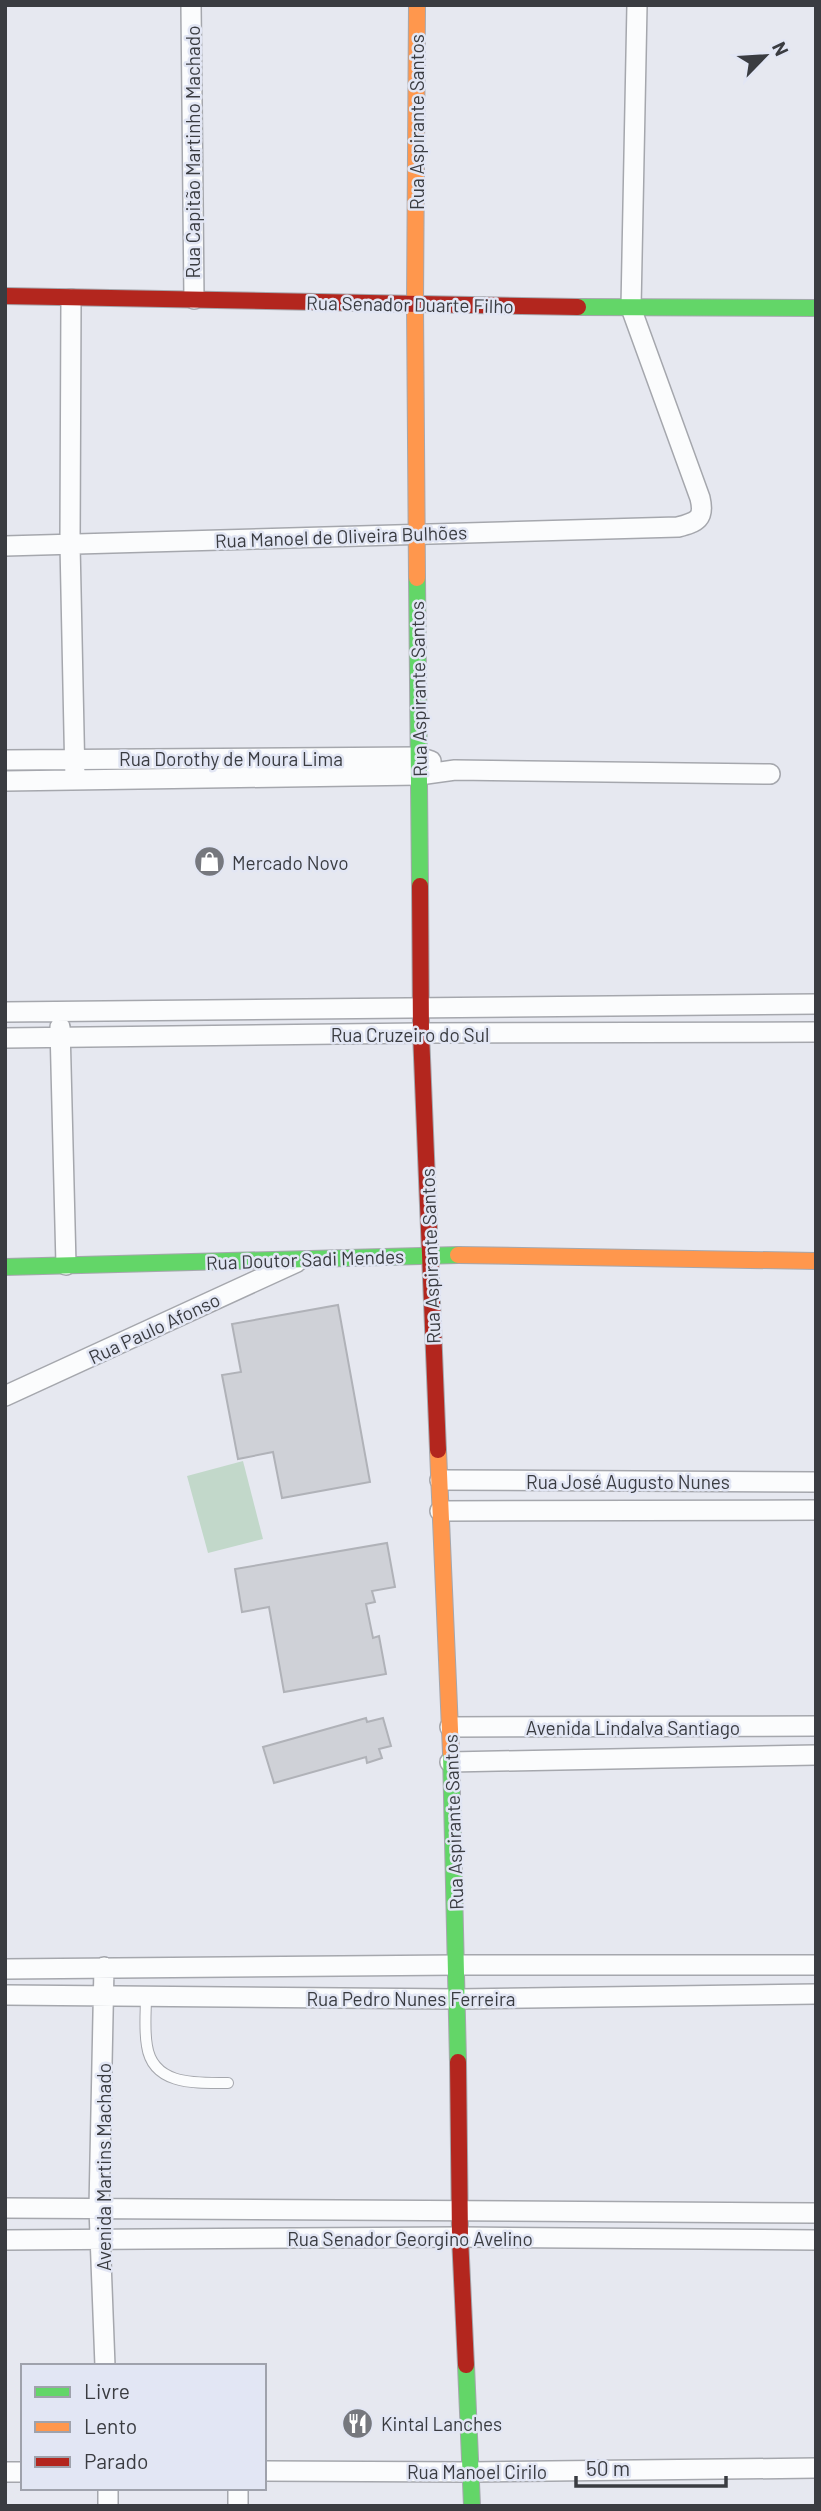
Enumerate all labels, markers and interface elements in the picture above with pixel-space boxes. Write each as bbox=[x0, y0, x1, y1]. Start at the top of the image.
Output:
north arrow bbox=[730, 21, 800, 91]
street label: Rua Capitão Martinho Machado bbox=[181, 26, 204, 278]
street label: Rua Aspirante Santos bbox=[405, 34, 428, 210]
text: N bbox=[768, 38, 794, 59]
street label: Rua Senador Duarte Filho bbox=[306, 291, 514, 317]
street label: Rua Manoel de Oliveira Bulhões bbox=[214, 520, 468, 552]
street label: Rua Aspirante Santos bbox=[405, 601, 431, 777]
street label: Rua Dorothy de Moura Lima bbox=[119, 747, 343, 770]
shop icon: Mercado Novo bbox=[192, 845, 226, 879]
place label: Mercado Novo bbox=[232, 851, 349, 874]
street label: Rua Cruzeiro do Sul bbox=[331, 1023, 489, 1046]
street label: Rua Aspirante Santos bbox=[415, 1168, 445, 1344]
street label: Rua Doutor Sadi Mendes bbox=[205, 1244, 405, 1274]
street label: Rua Paulo Afonso bbox=[85, 1288, 223, 1368]
street label: Rua José Augusto Nunes bbox=[526, 1470, 730, 1493]
street label: Avenida Lindalva Santiago bbox=[526, 1716, 740, 1739]
street label: Rua Aspirante Santos bbox=[438, 1734, 468, 1910]
street label: Rua Pedro Nunes Ferreira bbox=[306, 1987, 516, 2010]
street label: Avenida Martins Machado bbox=[92, 2063, 115, 2271]
street label: Rua Senador Georgino Avelino bbox=[287, 2227, 533, 2250]
legend bbox=[21, 2364, 266, 2490]
text: Livre bbox=[84, 2378, 130, 2403]
restaurant icon: Kintal Lanches bbox=[341, 2406, 375, 2440]
place label: Kintal Lanches bbox=[381, 2412, 502, 2435]
text: Lento bbox=[84, 2413, 137, 2438]
scale bar bbox=[576, 2444, 726, 2488]
text: Parado bbox=[84, 2448, 148, 2473]
text: 50 m bbox=[586, 2455, 630, 2480]
street label: Rua Manoel Cirilo bbox=[407, 2460, 547, 2483]

